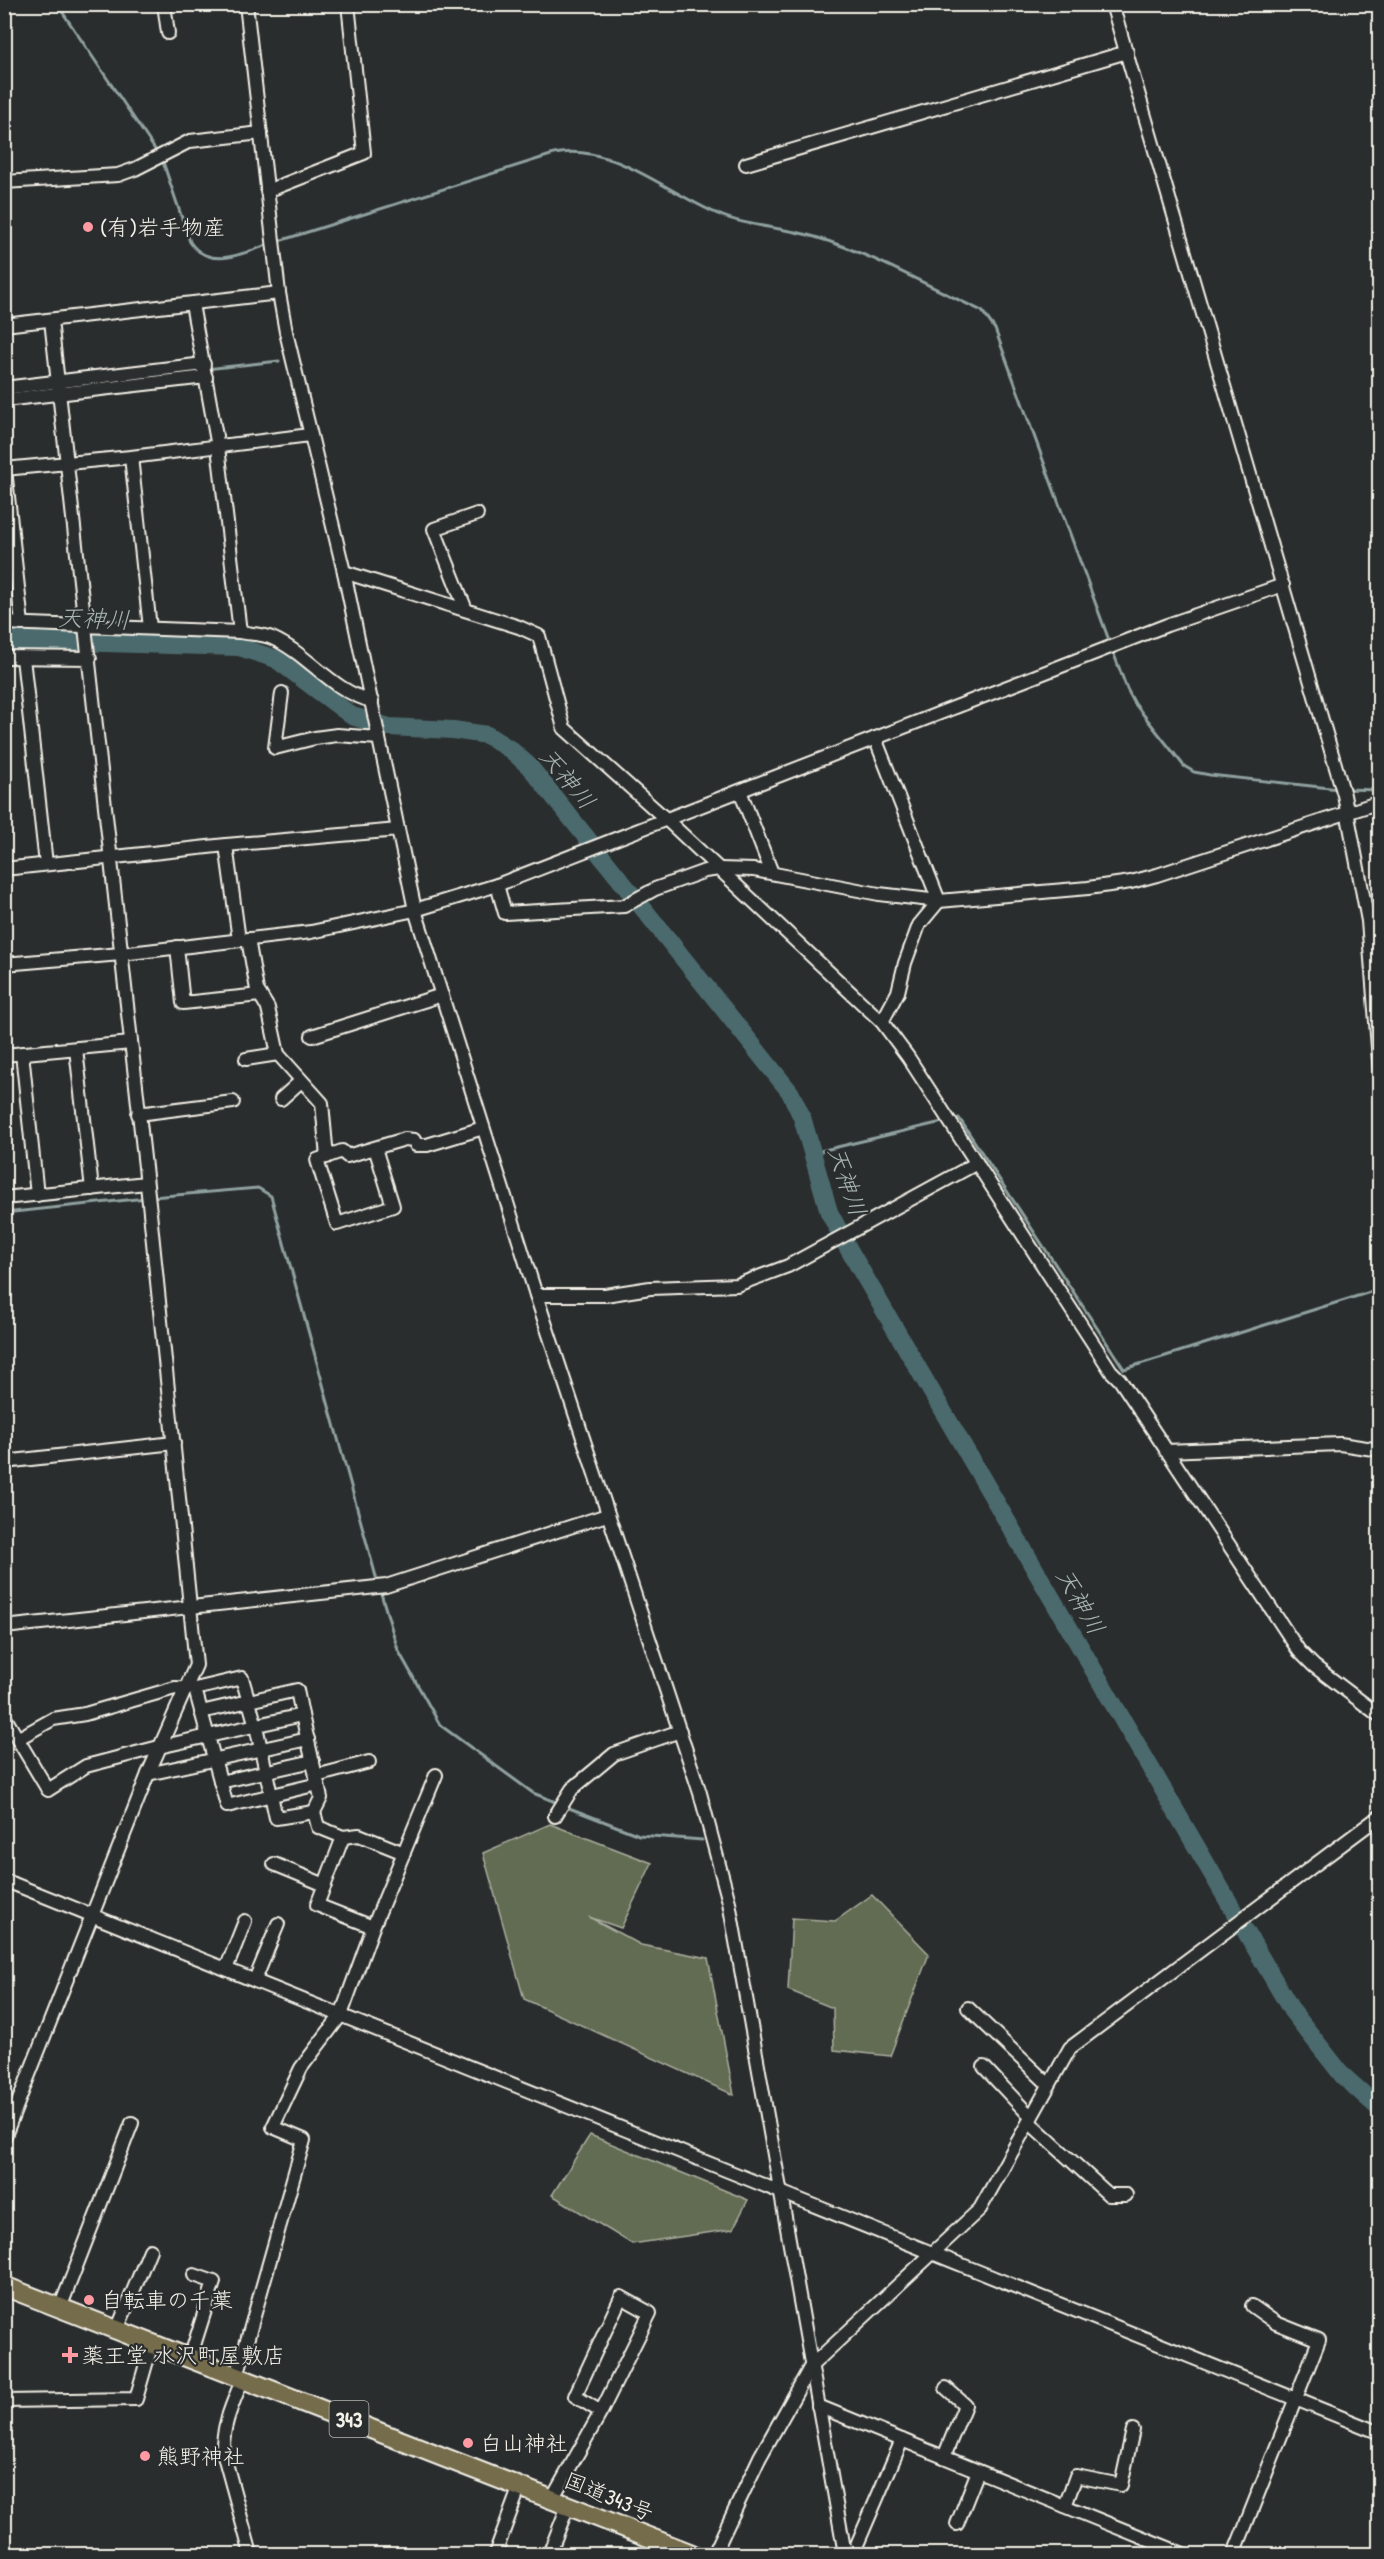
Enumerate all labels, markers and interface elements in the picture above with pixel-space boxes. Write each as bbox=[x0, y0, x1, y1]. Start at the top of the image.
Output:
place label: (有)岩手物産 bbox=[100, 212, 225, 242]
marker: (有)岩手物産 bbox=[81, 220, 95, 234]
water label: 天神川 bbox=[57, 601, 131, 635]
water label: 天神川 bbox=[533, 740, 603, 816]
water label: 天神川 bbox=[821, 1142, 875, 1220]
water label: 天神川 bbox=[1049, 1562, 1113, 1640]
place label: 自転車の千葉 bbox=[101, 2285, 233, 2315]
marker: 自転車の千葉 bbox=[82, 2293, 96, 2307]
place label: 薬王堂 水沢町屋敷店 bbox=[82, 2340, 285, 2370]
marker: 薬王堂 水沢町屋敷店 bbox=[63, 2348, 77, 2362]
road number: 343 bbox=[330, 2401, 368, 2437]
place label: 白山神社 bbox=[480, 2428, 568, 2458]
marker: 白山神社 bbox=[461, 2436, 475, 2450]
place label: 熊野神社 bbox=[157, 2441, 245, 2471]
marker: 熊野神社 bbox=[138, 2449, 152, 2463]
street label: 国道343号 bbox=[560, 2464, 658, 2528]

